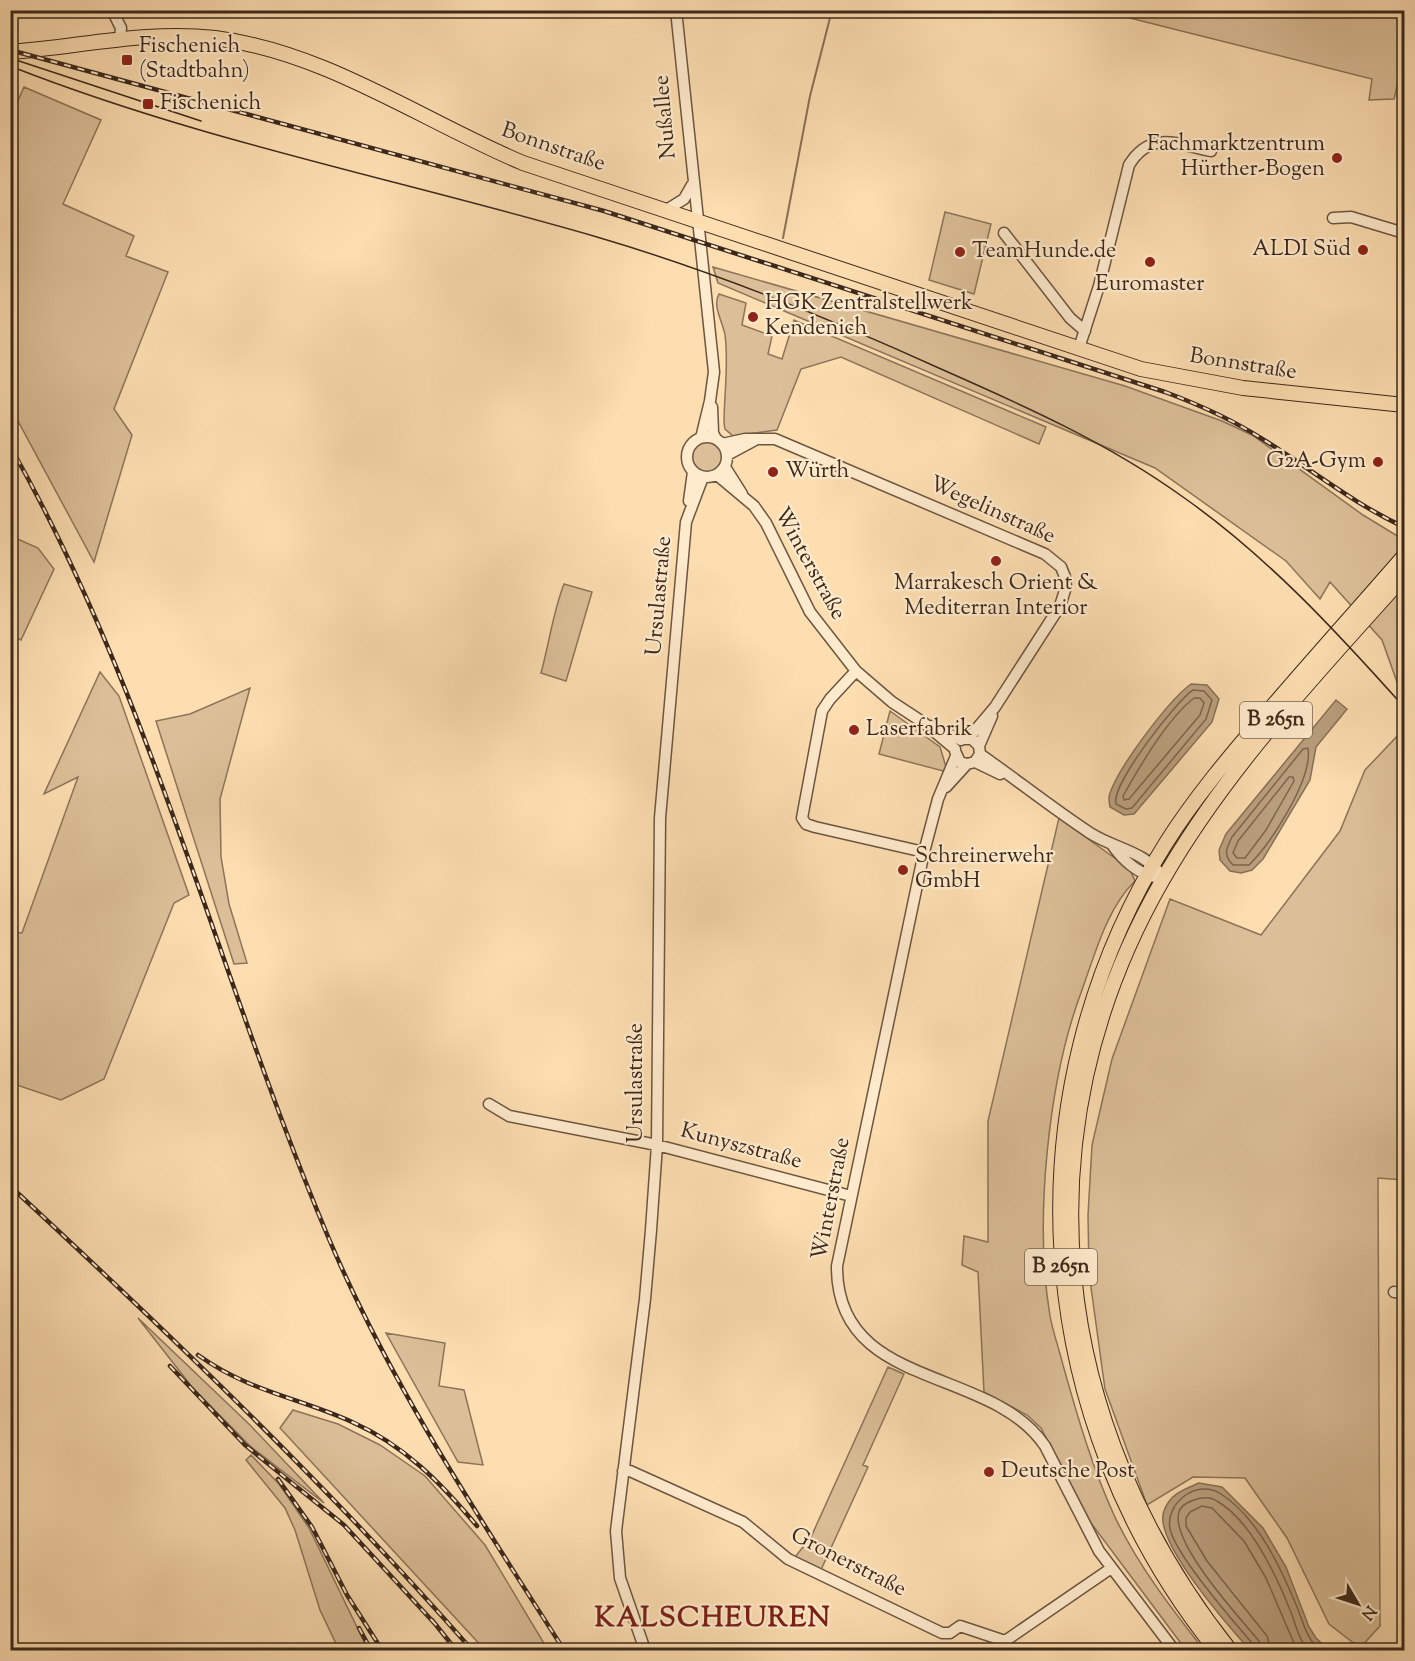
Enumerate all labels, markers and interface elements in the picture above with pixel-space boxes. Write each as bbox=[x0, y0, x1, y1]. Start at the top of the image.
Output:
place label: Fischenich (Stadtbahn) bbox=[139, 31, 250, 88]
marker: Fischenich (Stadtbahn) bbox=[120, 53, 134, 67]
street label: Nußallee bbox=[646, 74, 686, 160]
place label: Fischenich bbox=[160, 88, 262, 120]
marker: Fischenich bbox=[141, 97, 155, 111]
street label: Bonnstraße bbox=[497, 115, 609, 181]
place label: Fachmarktzentrum Hürther-Bogen bbox=[1147, 129, 1325, 186]
marker: Fachmarktzentrum Hürther-Bogen bbox=[1330, 151, 1344, 165]
place label: ALDI Süd bbox=[1252, 234, 1351, 266]
place label: TeamHunde.de bbox=[972, 236, 1116, 268]
marker: ALDI Süd bbox=[1356, 243, 1370, 257]
marker: TeamHunde.de bbox=[953, 245, 967, 259]
marker: Euromaster bbox=[1143, 255, 1157, 269]
place label: Euromaster bbox=[1095, 269, 1205, 301]
place label: HGK Zentralstellwerk Kendenich bbox=[765, 288, 973, 345]
marker: HGK Zentralstellwerk Kendenich bbox=[746, 310, 760, 324]
street label: Bonnstraße bbox=[1187, 341, 1299, 389]
place label: G2A-Gym bbox=[1266, 446, 1366, 478]
marker: G2A-Gym bbox=[1371, 455, 1385, 469]
place label: Würth bbox=[785, 456, 850, 488]
marker: Würth bbox=[766, 465, 780, 479]
street label: Wegelinstraße bbox=[924, 469, 1060, 553]
street label: Winterstraße bbox=[765, 502, 853, 626]
street label: Ursulastraße bbox=[639, 535, 681, 657]
marker: Marrakesch Orient & Mediterran Interior bbox=[989, 554, 1003, 568]
place label: Marrakesch Orient & Mediterran Interior bbox=[894, 568, 1098, 625]
road number: B 265n bbox=[1240, 702, 1312, 738]
place label: Laserfabrik bbox=[866, 714, 973, 746]
marker: Laserfabrik bbox=[847, 723, 861, 737]
place label: Schreinerwehr GmbH bbox=[915, 841, 1054, 898]
marker: Schreinerwehr GmbH bbox=[896, 863, 910, 877]
street label: Ursulastraße bbox=[621, 1023, 653, 1143]
street label: Kunyszstraße bbox=[677, 1115, 805, 1179]
street label: Winterstraße bbox=[804, 1135, 860, 1263]
road number: B 265n bbox=[1025, 1249, 1097, 1285]
place label: Deutsche Post bbox=[1001, 1456, 1135, 1488]
marker: Deutsche Post bbox=[982, 1465, 996, 1479]
street label: Gronerstraße bbox=[785, 1520, 911, 1606]
north arrow bbox=[1328, 1574, 1388, 1634]
district label: KALSCHEUREN bbox=[595, 1599, 831, 1639]
text: N bbox=[1355, 1600, 1381, 1624]

